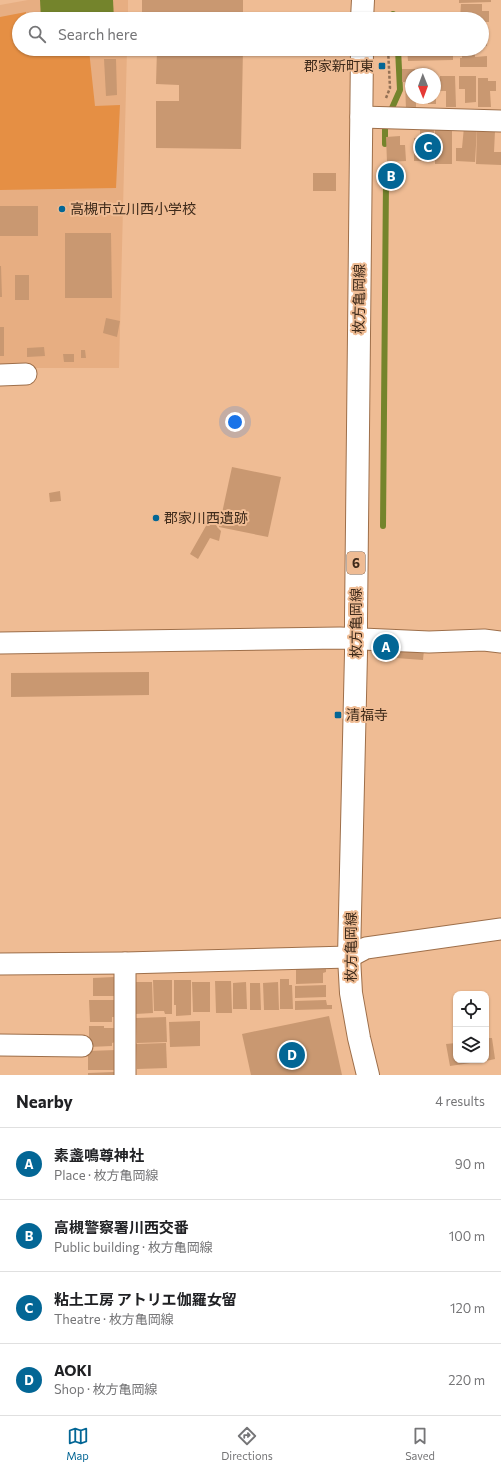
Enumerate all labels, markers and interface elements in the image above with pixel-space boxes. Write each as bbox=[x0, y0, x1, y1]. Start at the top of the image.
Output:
search box bbox=[12, 12, 489, 56]
icon: search bbox=[26, 23, 48, 45]
text: Search here bbox=[58, 25, 137, 43]
place label: 郡家新町東 bbox=[304, 57, 374, 74]
marker: 郡家新町東 bbox=[377, 61, 387, 71]
north arrow bbox=[405, 68, 441, 104]
pin: C bbox=[415, 132, 441, 162]
pin: B bbox=[378, 161, 404, 191]
place label: 高槻市立川西小学校 bbox=[70, 200, 196, 217]
marker: 高槻市立川西小学校 bbox=[57, 204, 67, 214]
street label: 枚方亀岡線 bbox=[349, 264, 368, 334]
your location bbox=[225, 412, 245, 432]
place label: 郡家川西遺跡 bbox=[164, 509, 248, 526]
marker: 郡家川西遺跡 bbox=[151, 513, 161, 523]
road number: 6 bbox=[347, 552, 365, 574]
street label: 枚方亀岡線 bbox=[347, 588, 364, 658]
pin: A bbox=[373, 632, 399, 662]
place label: 清福寺 bbox=[346, 706, 388, 723]
marker: 清福寺 bbox=[333, 710, 343, 720]
street label: 枚方亀岡線 bbox=[342, 912, 359, 982]
map controls bbox=[453, 991, 489, 1063]
button: locate bbox=[453, 991, 489, 1027]
button: layers bbox=[453, 1027, 489, 1063]
pin: D bbox=[279, 1040, 305, 1070]
text: Nearby bbox=[16, 1091, 73, 1112]
text: 4 results bbox=[435, 1093, 485, 1109]
text: 素盞鳴尊神社 bbox=[54, 1146, 144, 1164]
text: A bbox=[24, 1156, 34, 1172]
text: 90 m bbox=[455, 1156, 485, 1172]
text: Place · 枚方亀岡線 bbox=[54, 1167, 159, 1183]
text: 高槻警察署川西交番 bbox=[54, 1218, 189, 1236]
text: B bbox=[25, 1228, 33, 1244]
text: 100 m bbox=[449, 1228, 485, 1244]
text: Public building · 枚方亀岡線 bbox=[54, 1239, 213, 1255]
text: 粘土工房 アトリエ伽羅女留 bbox=[54, 1290, 237, 1308]
text: C bbox=[25, 1300, 33, 1316]
text: 120 m bbox=[450, 1300, 485, 1316]
text: Theatre · 枚方亀岡線 bbox=[54, 1311, 174, 1327]
text: AOKI bbox=[54, 1361, 92, 1379]
text: D bbox=[24, 1372, 34, 1388]
text: 220 m bbox=[448, 1372, 485, 1388]
text: Shop · 枚方亀岡線 bbox=[54, 1381, 158, 1397]
tab: Map bbox=[66, 1425, 89, 1462]
tab: Directions bbox=[221, 1425, 273, 1462]
tab: Saved bbox=[405, 1425, 435, 1462]

